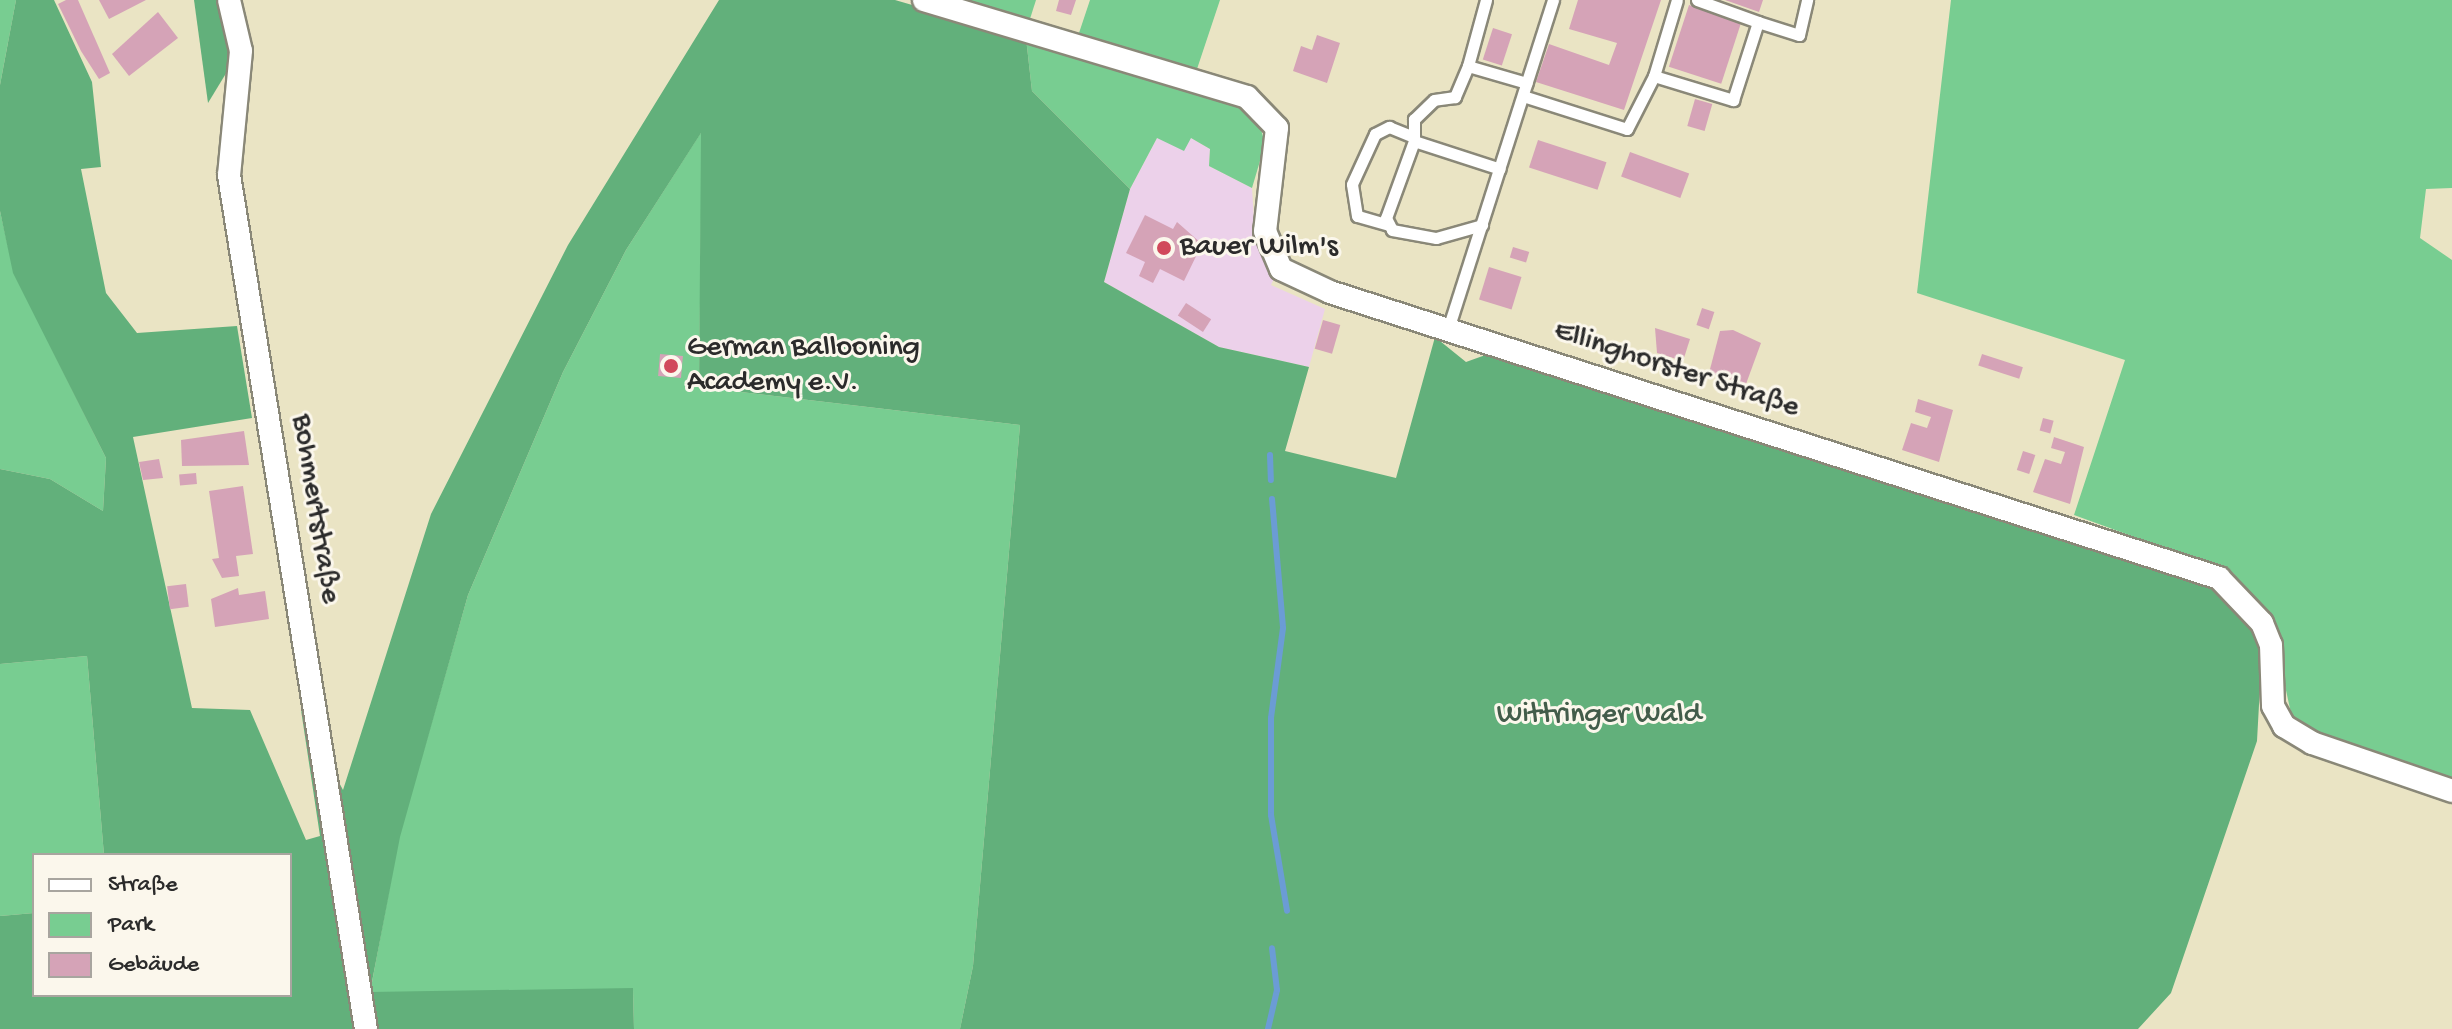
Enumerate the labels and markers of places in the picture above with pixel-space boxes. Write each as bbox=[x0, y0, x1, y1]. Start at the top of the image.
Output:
place label: Bauer Wilm's bbox=[1180, 230, 1338, 266]
marker: Bauer Wilm's bbox=[1155, 239, 1173, 257]
place label: German Ballooning Academy e.V. bbox=[687, 331, 920, 402]
marker: German Ballooning Academy e.V. bbox=[662, 357, 680, 375]

